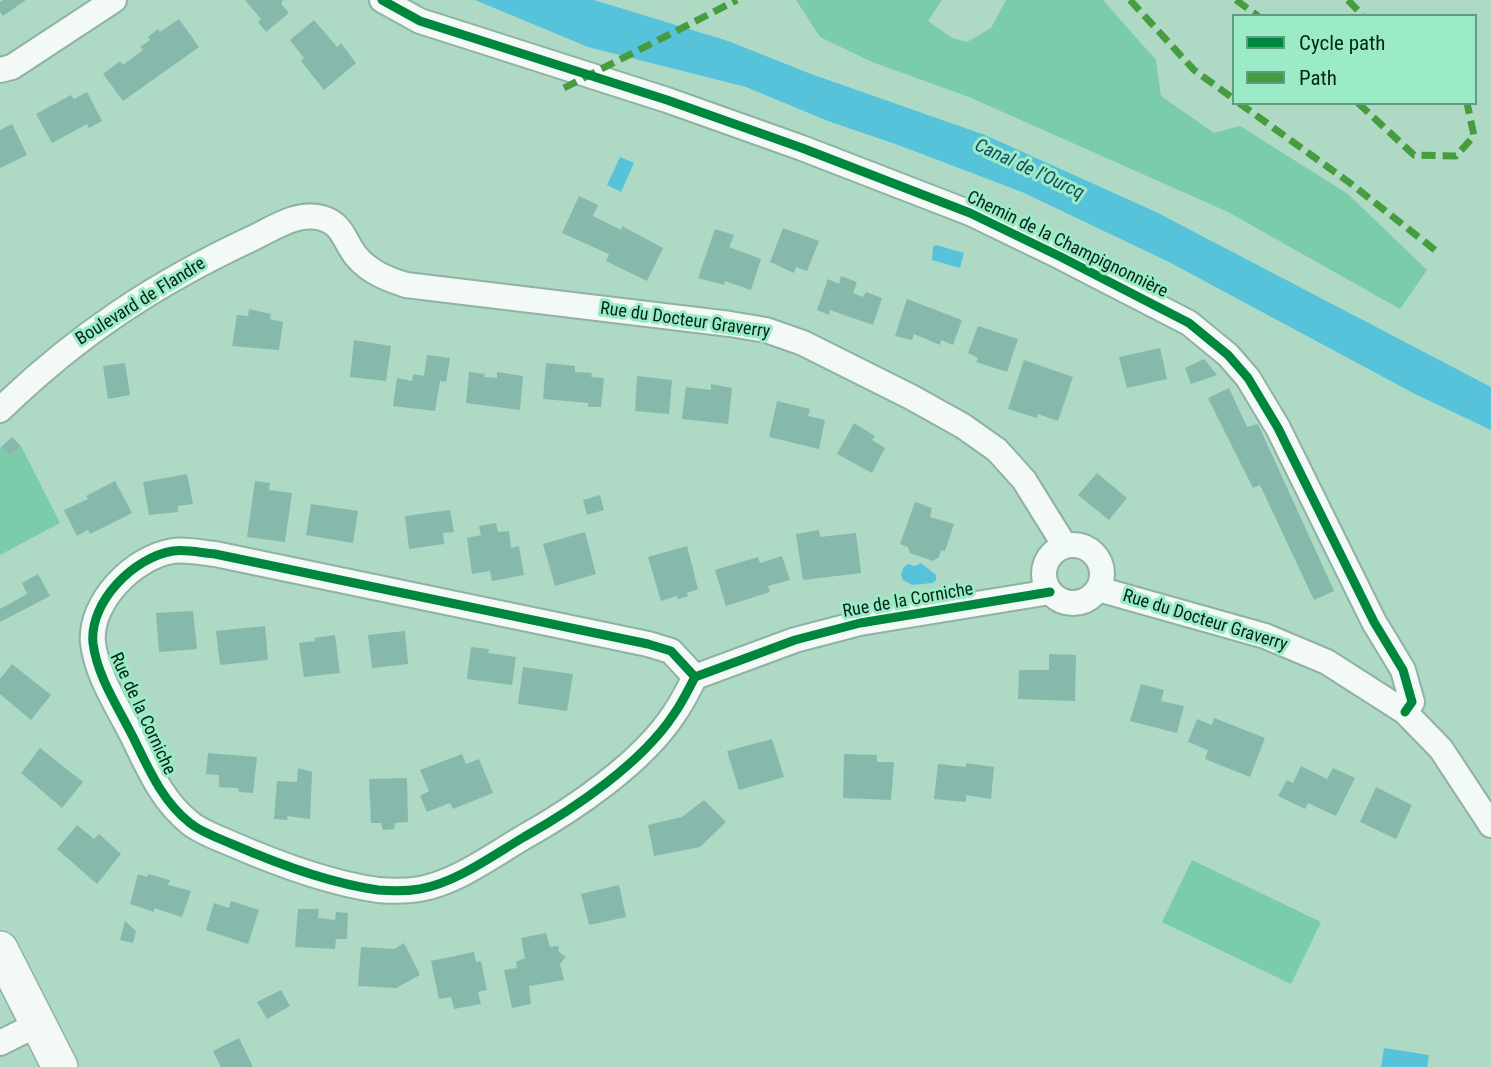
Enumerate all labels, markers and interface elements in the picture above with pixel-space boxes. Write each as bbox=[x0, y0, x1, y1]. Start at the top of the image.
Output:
legend bbox=[1232, 14, 1477, 105]
text: Cycle path bbox=[1299, 31, 1385, 55]
text: Path bbox=[1299, 66, 1337, 90]
water label: Canal de l'Ourcq bbox=[971, 135, 1087, 205]
street label: Chemin de la Champignonnière bbox=[963, 187, 1171, 303]
street label: Boulevard de Flandre bbox=[72, 253, 210, 351]
street label: Rue du Docteur Graverry bbox=[599, 298, 771, 344]
street label: Rue de la Corniche bbox=[841, 579, 975, 623]
street label: Rue du Docteur Graverry bbox=[1120, 586, 1290, 656]
street label: Rue de la Corniche bbox=[104, 650, 180, 778]

